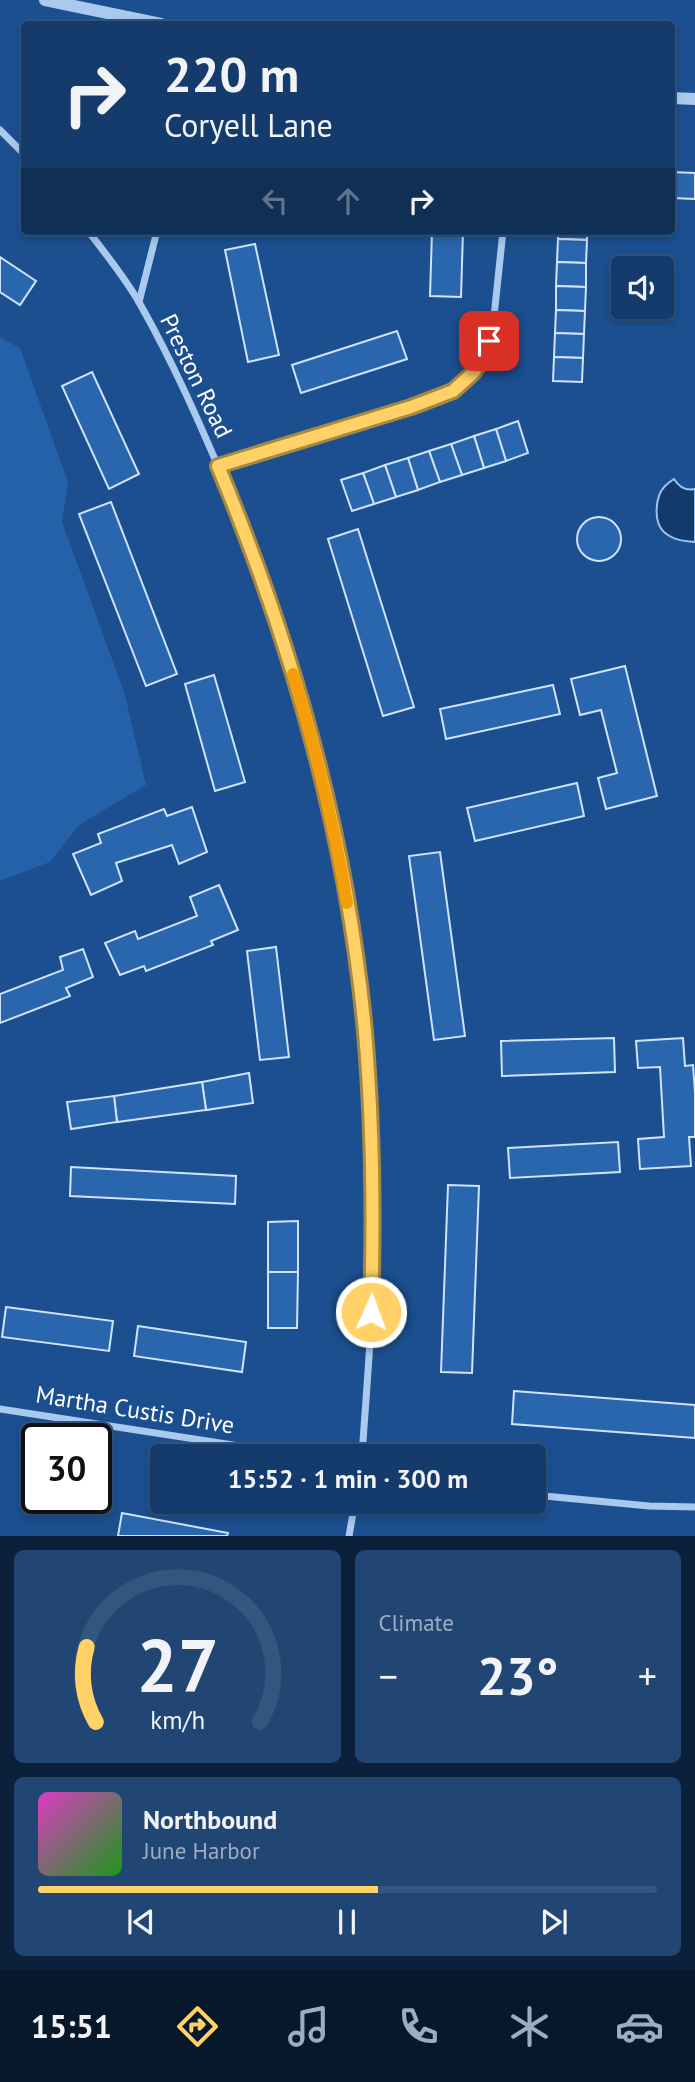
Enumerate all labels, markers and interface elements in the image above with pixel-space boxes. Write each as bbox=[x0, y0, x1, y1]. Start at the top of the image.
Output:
text: 220 m bbox=[164, 42, 299, 106]
icon: right bbox=[49, 49, 140, 140]
text: Coryell Lane bbox=[164, 104, 333, 146]
icon: left bbox=[256, 182, 294, 220]
icon: ahead bbox=[329, 182, 367, 220]
icon: right bbox=[402, 182, 440, 220]
map controls bbox=[611, 256, 674, 319]
button: sound bbox=[611, 256, 674, 319]
street label: Preston Road bbox=[153, 309, 240, 443]
pin bbox=[459, 311, 519, 371]
icon: arrive bbox=[470, 322, 508, 360]
position arrow bbox=[334, 1275, 408, 1349]
street label: Martha Custis Drive bbox=[34, 1379, 237, 1441]
speed limit sign: 30 bbox=[21, 1423, 112, 1514]
text: 15:52 · 1 min · 300 m bbox=[228, 1462, 468, 1495]
text: Climate bbox=[379, 1608, 454, 1637]
text: 27 bbox=[136, 1619, 219, 1713]
text: 23° bbox=[477, 1642, 559, 1709]
text: − bbox=[379, 1651, 398, 1700]
text: + bbox=[638, 1651, 657, 1700]
text: km/h bbox=[150, 1704, 205, 1736]
text: Northbound bbox=[143, 1803, 277, 1836]
text: June Harbor bbox=[143, 1836, 260, 1865]
icon: previous bbox=[122, 1903, 160, 1941]
icon: pause bbox=[328, 1903, 366, 1941]
icon: next bbox=[535, 1903, 573, 1941]
icon: directions bbox=[173, 2002, 222, 2051]
icon: music bbox=[284, 2002, 333, 2051]
icon: phone bbox=[394, 2002, 443, 2051]
icon: climate bbox=[505, 2002, 554, 2051]
icon: car bbox=[615, 2002, 664, 2051]
text: 15:51 bbox=[31, 2005, 112, 2047]

